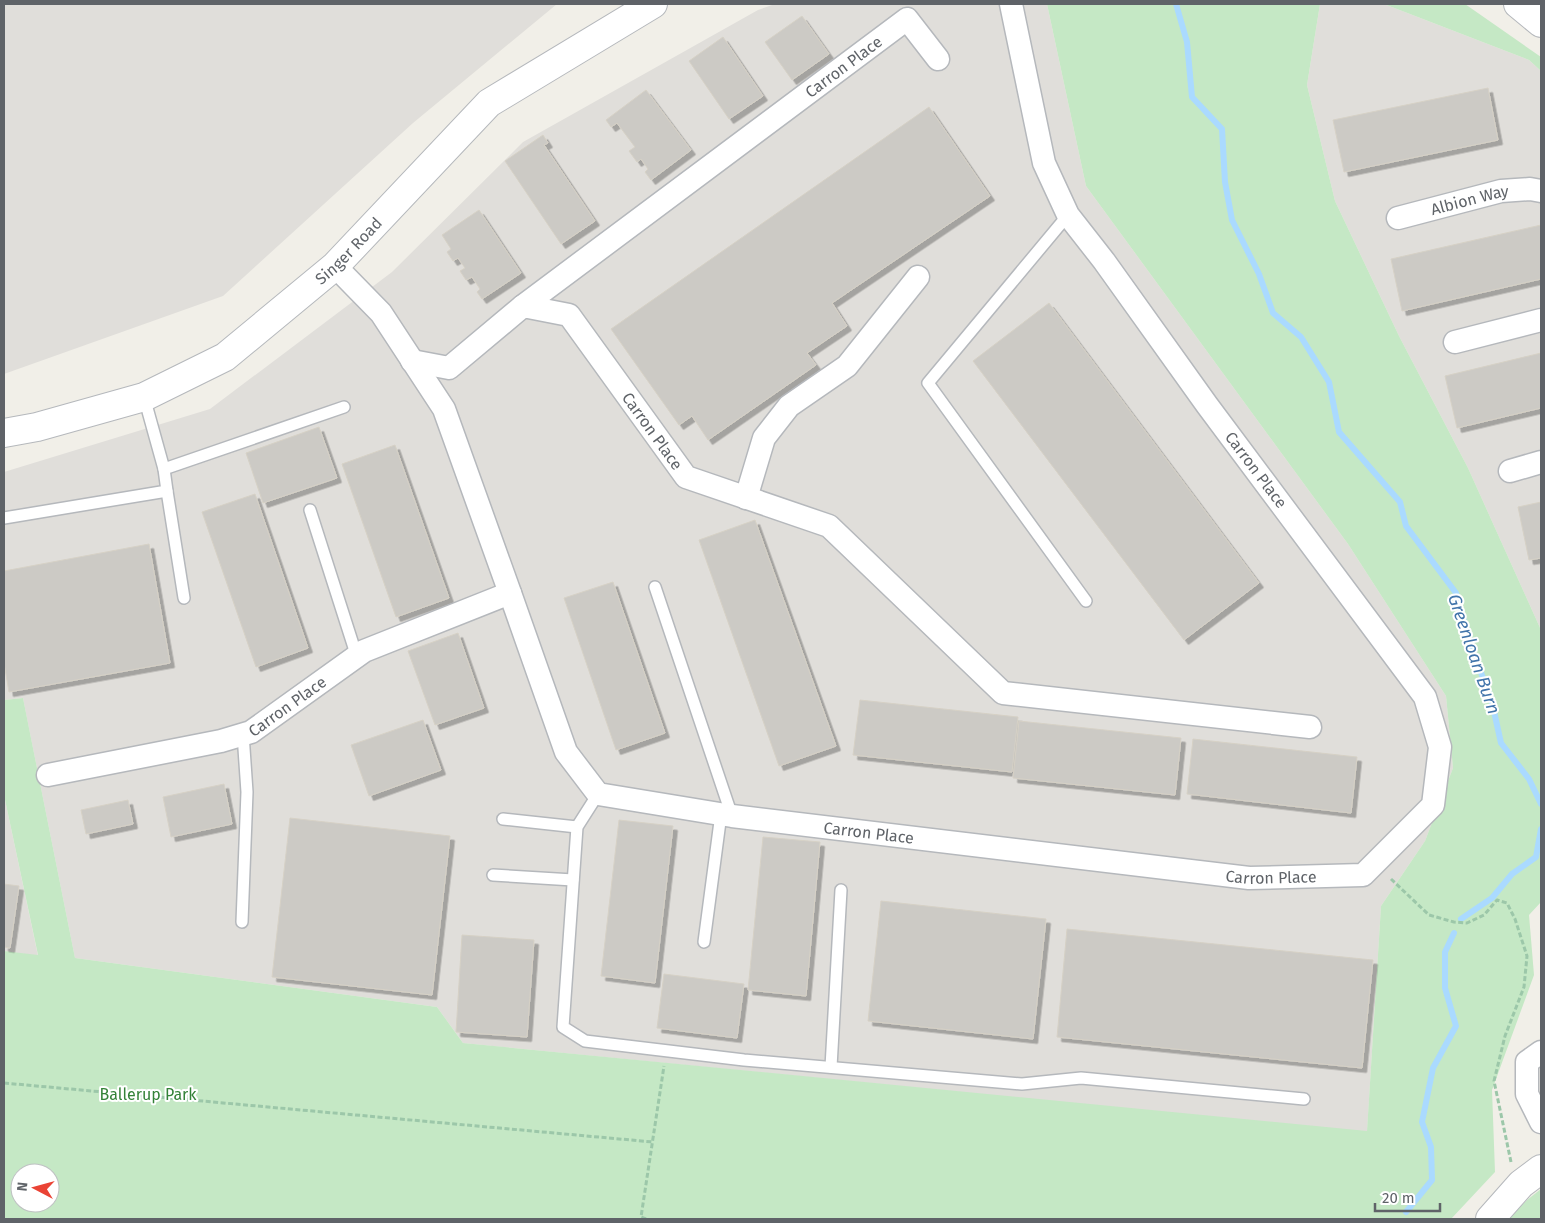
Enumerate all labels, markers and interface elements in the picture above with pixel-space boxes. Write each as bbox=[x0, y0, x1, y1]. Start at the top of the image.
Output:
street label: Carron Place bbox=[801, 32, 886, 101]
street label: Albion Way bbox=[1428, 181, 1509, 219]
street label: Singer Road bbox=[311, 213, 386, 288]
street label: Carron Place bbox=[618, 388, 687, 473]
street label: Carron Place bbox=[1221, 428, 1291, 512]
water label: Greenloan Burn bbox=[1443, 591, 1505, 717]
street label: Carron Place bbox=[245, 672, 330, 740]
street label: Carron Place bbox=[822, 818, 915, 847]
street label: Carron Place bbox=[1225, 866, 1317, 888]
park label: Ballerup Park bbox=[99, 1085, 197, 1104]
north arrow bbox=[10, 1163, 60, 1213]
scale bar bbox=[1375, 1180, 1440, 1212]
text: N bbox=[14, 1181, 32, 1192]
text: 20 m bbox=[1382, 1189, 1415, 1207]

